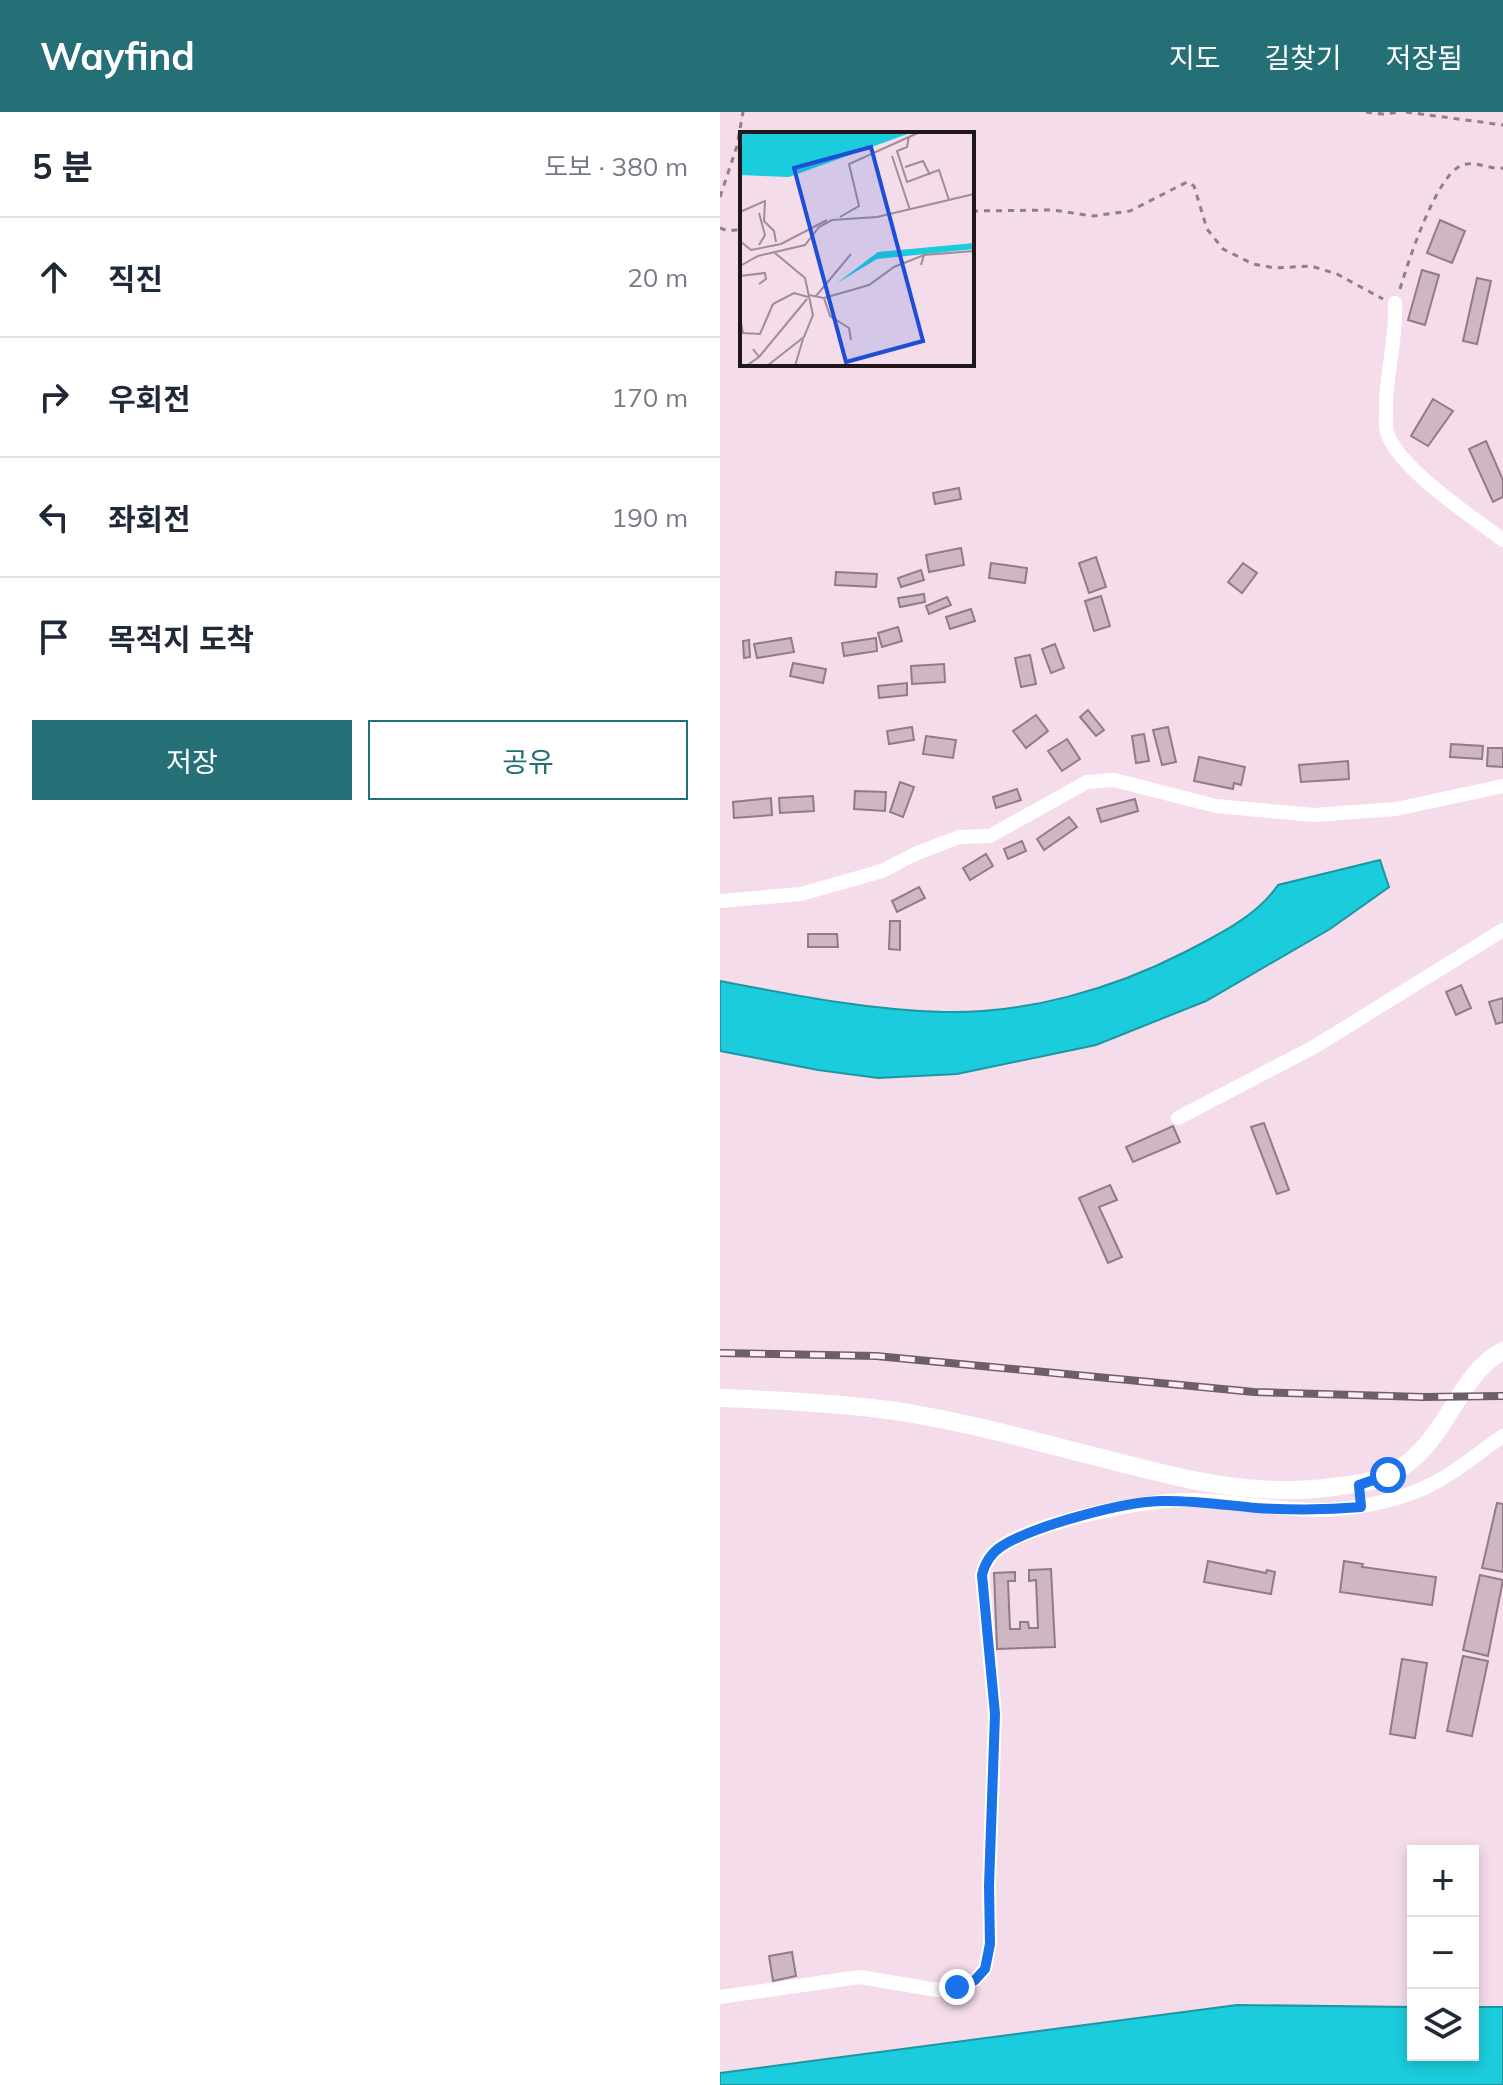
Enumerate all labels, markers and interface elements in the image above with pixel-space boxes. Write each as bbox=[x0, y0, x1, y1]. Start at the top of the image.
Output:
text: Wayfind bbox=[40, 32, 195, 80]
text: 지도 bbox=[1169, 40, 1220, 75]
text: 길찾기 bbox=[1264, 40, 1342, 75]
text: 저장됨 bbox=[1386, 40, 1463, 75]
inset map bbox=[740, 132, 974, 366]
text: 5 분 bbox=[32, 145, 93, 188]
text: 도보 · 380 m bbox=[544, 150, 688, 183]
icon: ahead bbox=[32, 255, 76, 299]
text: 직진 bbox=[108, 260, 163, 298]
text: 20 m bbox=[627, 261, 688, 294]
icon: right bbox=[32, 375, 76, 419]
text: 우회전 bbox=[108, 380, 191, 418]
text: 170 m bbox=[612, 381, 688, 414]
icon: left bbox=[32, 495, 76, 539]
text: 좌회전 bbox=[108, 500, 191, 538]
text: 190 m bbox=[612, 501, 688, 534]
icon: arrive bbox=[32, 615, 76, 659]
text: 목적지 도착 bbox=[108, 620, 254, 658]
button: 저장 bbox=[32, 720, 352, 800]
button: 공유 bbox=[368, 720, 688, 800]
route start bbox=[1370, 1457, 1406, 1493]
map controls bbox=[1407, 1845, 1479, 2061]
button: + bbox=[1407, 1845, 1479, 1917]
button: − bbox=[1407, 1917, 1479, 1989]
route end bbox=[939, 1969, 975, 2005]
button: layers bbox=[1407, 1989, 1479, 2061]

